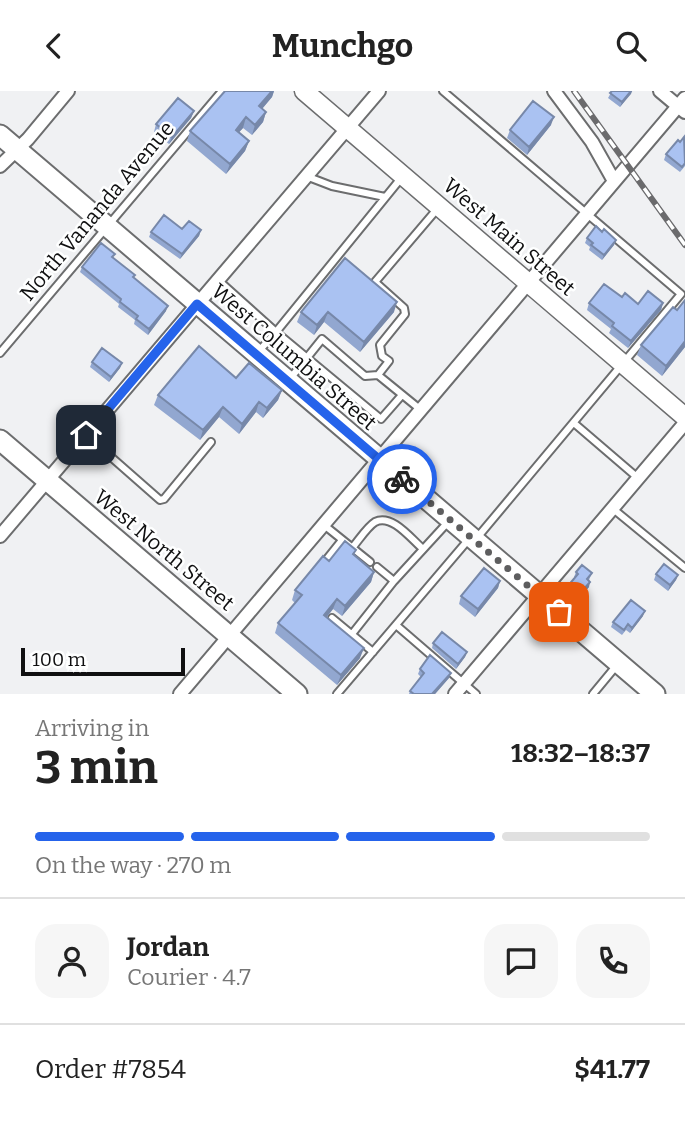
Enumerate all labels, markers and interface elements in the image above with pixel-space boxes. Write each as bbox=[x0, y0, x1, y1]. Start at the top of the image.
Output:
icon: back bbox=[35, 27, 73, 65]
text: Munchgo bbox=[272, 27, 413, 65]
icon: search bbox=[612, 27, 650, 65]
street label: North Vananda Avenue bbox=[14, 116, 180, 306]
street label: West Main Street bbox=[438, 173, 581, 302]
street label: West Columbia Street bbox=[206, 278, 382, 436]
pin bbox=[56, 405, 116, 465]
icon: home bbox=[67, 416, 105, 454]
courier bbox=[367, 444, 437, 514]
icon: bike bbox=[383, 460, 421, 498]
street label: West North Street bbox=[89, 484, 240, 616]
pin bbox=[529, 582, 589, 642]
icon: bag bbox=[540, 593, 578, 631]
scale bar bbox=[21, 645, 186, 677]
text: 100 m bbox=[32, 648, 86, 671]
text: Arriving in bbox=[35, 714, 149, 742]
text: 18:32–18:37 bbox=[511, 738, 650, 769]
text: 3 min bbox=[35, 740, 158, 795]
text: On the way · 270 m bbox=[35, 851, 231, 879]
button: person bbox=[35, 924, 109, 998]
button: chat bbox=[484, 924, 558, 998]
button: phone bbox=[576, 924, 650, 998]
text: Jordan bbox=[127, 932, 209, 963]
text: Courier · 4.7 bbox=[127, 963, 251, 991]
text: Order #7854 bbox=[35, 1054, 186, 1085]
text: $41.77 bbox=[574, 1054, 650, 1085]

